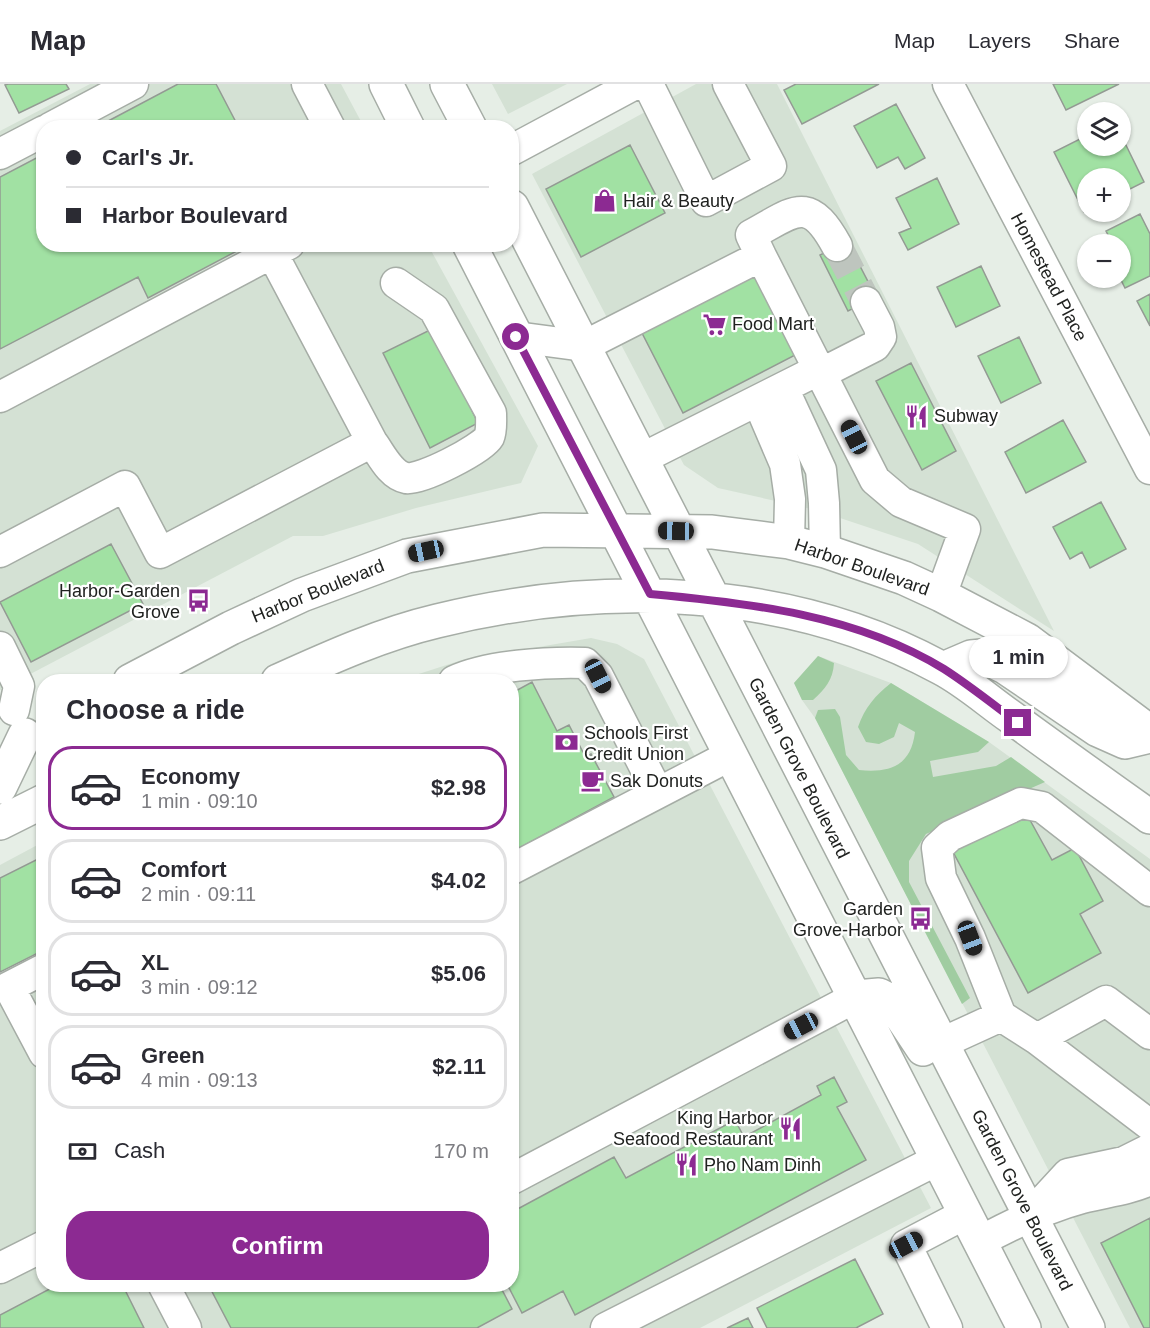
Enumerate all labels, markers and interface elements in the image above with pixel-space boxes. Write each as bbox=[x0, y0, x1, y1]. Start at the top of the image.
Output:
text: Map bbox=[30, 25, 86, 56]
text: Map bbox=[894, 29, 935, 52]
text: Layers bbox=[968, 29, 1031, 52]
text: Share bbox=[1064, 29, 1120, 52]
map controls bbox=[1077, 102, 1131, 288]
button: layers bbox=[1077, 102, 1131, 156]
text: Carl's Jr. bbox=[102, 145, 194, 170]
button: + bbox=[1077, 168, 1131, 222]
shop icon: Hair & Beauty bbox=[592, 188, 618, 214]
place label: Hair & Beauty bbox=[623, 191, 734, 211]
text: Harbor Boulevard bbox=[102, 203, 288, 228]
street label: Homestead Place bbox=[1007, 210, 1091, 344]
button: − bbox=[1077, 234, 1131, 288]
supermarket icon: Food Mart bbox=[701, 311, 727, 337]
place label: Food Mart bbox=[732, 314, 814, 334]
route start bbox=[502, 323, 529, 350]
restaurant icon: Subway bbox=[903, 403, 929, 429]
place label: Subway bbox=[934, 406, 998, 426]
car bbox=[838, 417, 870, 457]
car bbox=[658, 522, 694, 540]
street label: Harbor Boulevard bbox=[792, 535, 932, 599]
car bbox=[407, 538, 445, 564]
street label: Harbor Boulevard bbox=[249, 555, 387, 627]
place label: Harbor-Garden Grove bbox=[59, 581, 180, 622]
bus stop icon: Harbor-Garden Grove bbox=[185, 588, 211, 614]
callout: 1 min bbox=[968, 636, 1068, 678]
text: 1 min bbox=[992, 646, 1045, 668]
car bbox=[582, 656, 614, 696]
street label: Garden Grove Boulevard bbox=[745, 674, 853, 862]
text: Choose a ride bbox=[66, 695, 245, 725]
route end bbox=[1004, 709, 1031, 736]
place label: Schools First Credit Union bbox=[584, 723, 688, 764]
bank icon: Schools First Credit Union bbox=[553, 730, 579, 756]
icon: car bbox=[69, 761, 123, 815]
text: Economy bbox=[141, 764, 240, 789]
cafe icon: Sak Donuts bbox=[579, 768, 605, 794]
place label: Sak Donuts bbox=[610, 771, 703, 791]
text: $2.98 bbox=[431, 775, 486, 800]
text: 1 min · 09:10 bbox=[141, 790, 258, 812]
icon: car bbox=[69, 854, 123, 908]
text: Comfort bbox=[141, 857, 227, 882]
text: $4.02 bbox=[431, 868, 486, 893]
text: 2 min · 09:11 bbox=[141, 883, 256, 905]
place label: Garden Grove-Harbor bbox=[793, 899, 903, 940]
bus stop icon: Garden Grove-Harbor bbox=[908, 906, 934, 932]
car bbox=[955, 918, 985, 958]
icon: car bbox=[69, 947, 123, 1001]
text: XL bbox=[141, 950, 169, 975]
text: $5.06 bbox=[431, 961, 486, 986]
text: 3 min · 09:12 bbox=[141, 976, 258, 998]
car bbox=[781, 1010, 821, 1042]
icon: car bbox=[69, 1040, 123, 1094]
text: Green bbox=[141, 1043, 205, 1068]
text: $2.11 bbox=[432, 1054, 486, 1079]
text: 4 min · 09:13 bbox=[141, 1069, 258, 1091]
street label: Garden Grove Boulevard bbox=[968, 1106, 1076, 1294]
place label: King Harbor Seafood Restaurant bbox=[613, 1108, 773, 1149]
restaurant icon: King Harbor Seafood Restaurant bbox=[778, 1115, 804, 1141]
icon: cash bbox=[66, 1135, 99, 1168]
text: Cash bbox=[114, 1138, 165, 1163]
text: 170 m bbox=[433, 1140, 489, 1162]
restaurant icon: Pho Nam Dinh bbox=[673, 1152, 699, 1178]
place label: Pho Nam Dinh bbox=[704, 1155, 821, 1175]
button: Confirm bbox=[66, 1211, 489, 1280]
car bbox=[886, 1229, 926, 1261]

